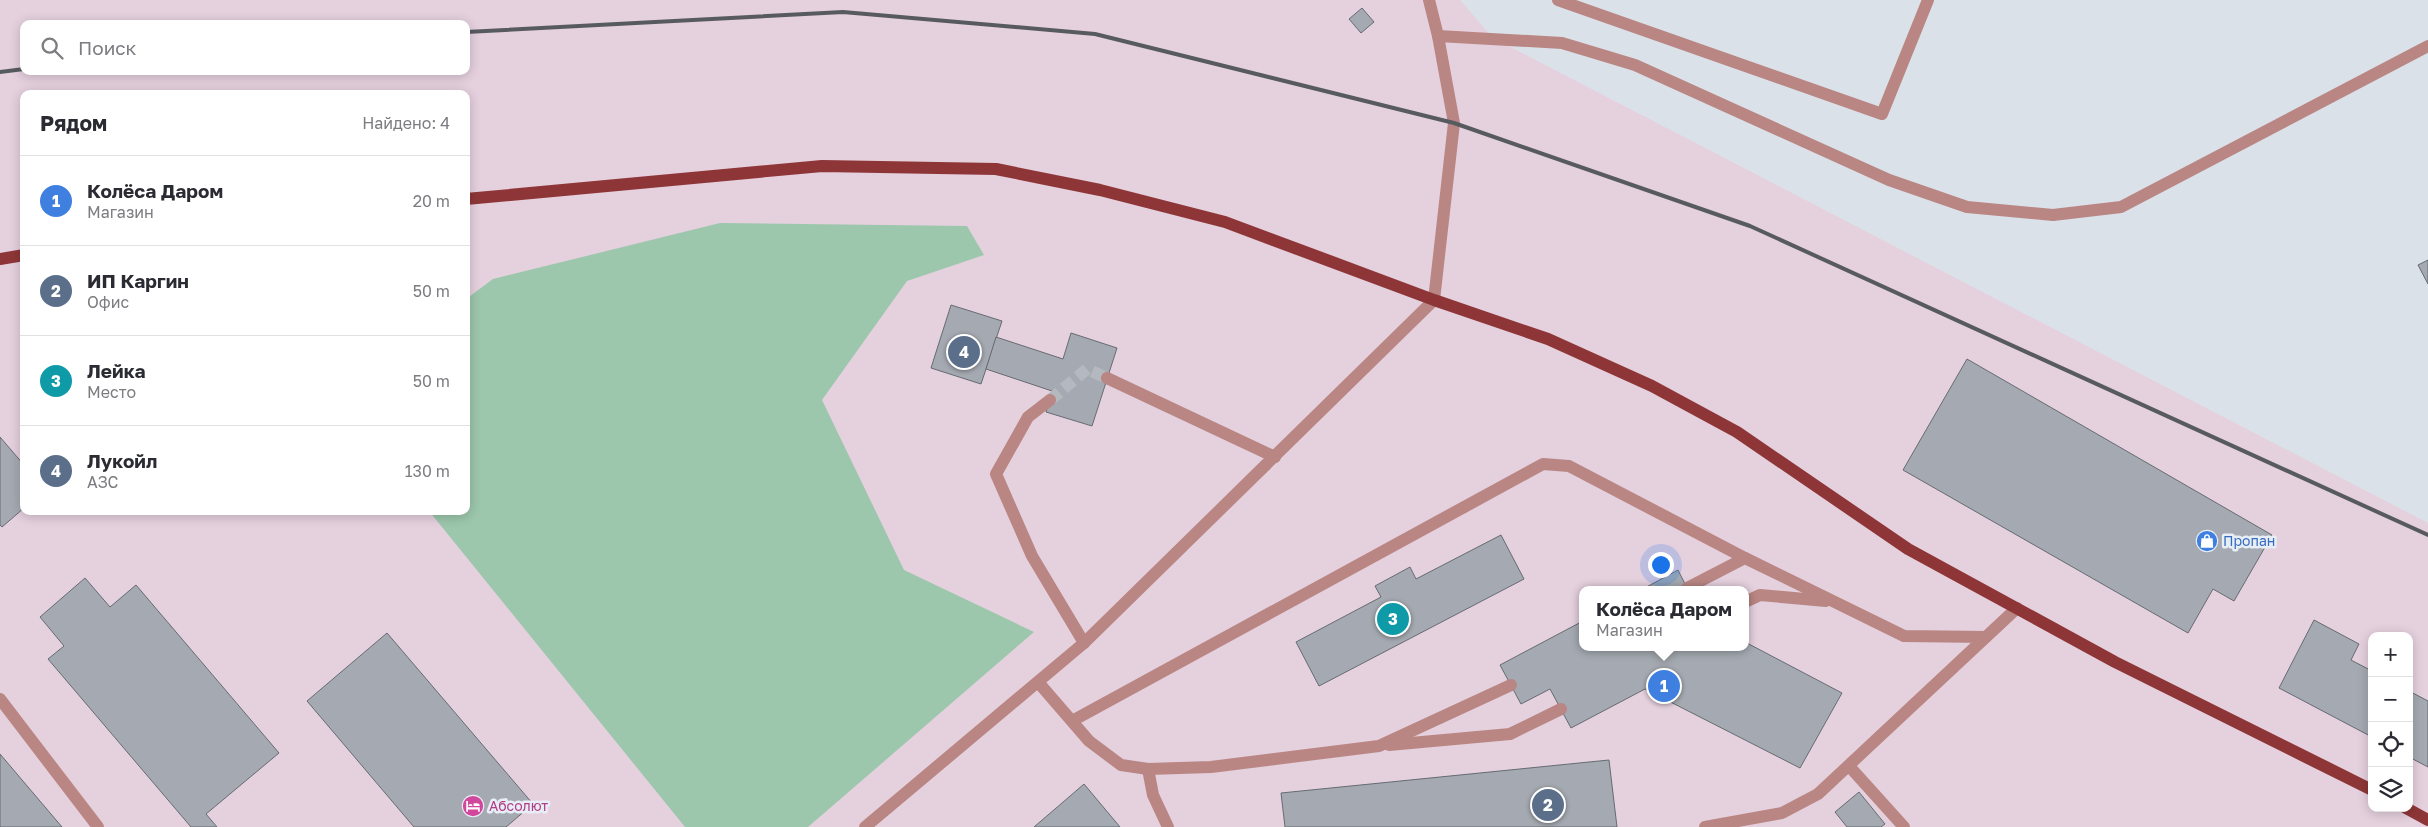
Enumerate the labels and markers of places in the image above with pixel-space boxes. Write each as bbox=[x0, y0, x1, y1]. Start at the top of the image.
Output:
pin: 4 bbox=[948, 333, 980, 371]
shop icon: Пропан bbox=[2195, 529, 2219, 553]
place label: Пропан bbox=[2223, 532, 2275, 549]
pin: 3 bbox=[1377, 600, 1409, 638]
pin: 1 bbox=[1648, 667, 1680, 705]
pin: 2 bbox=[1532, 786, 1564, 824]
hotel icon: Абсолют bbox=[461, 794, 485, 818]
place label: Абсолют bbox=[489, 797, 548, 814]

